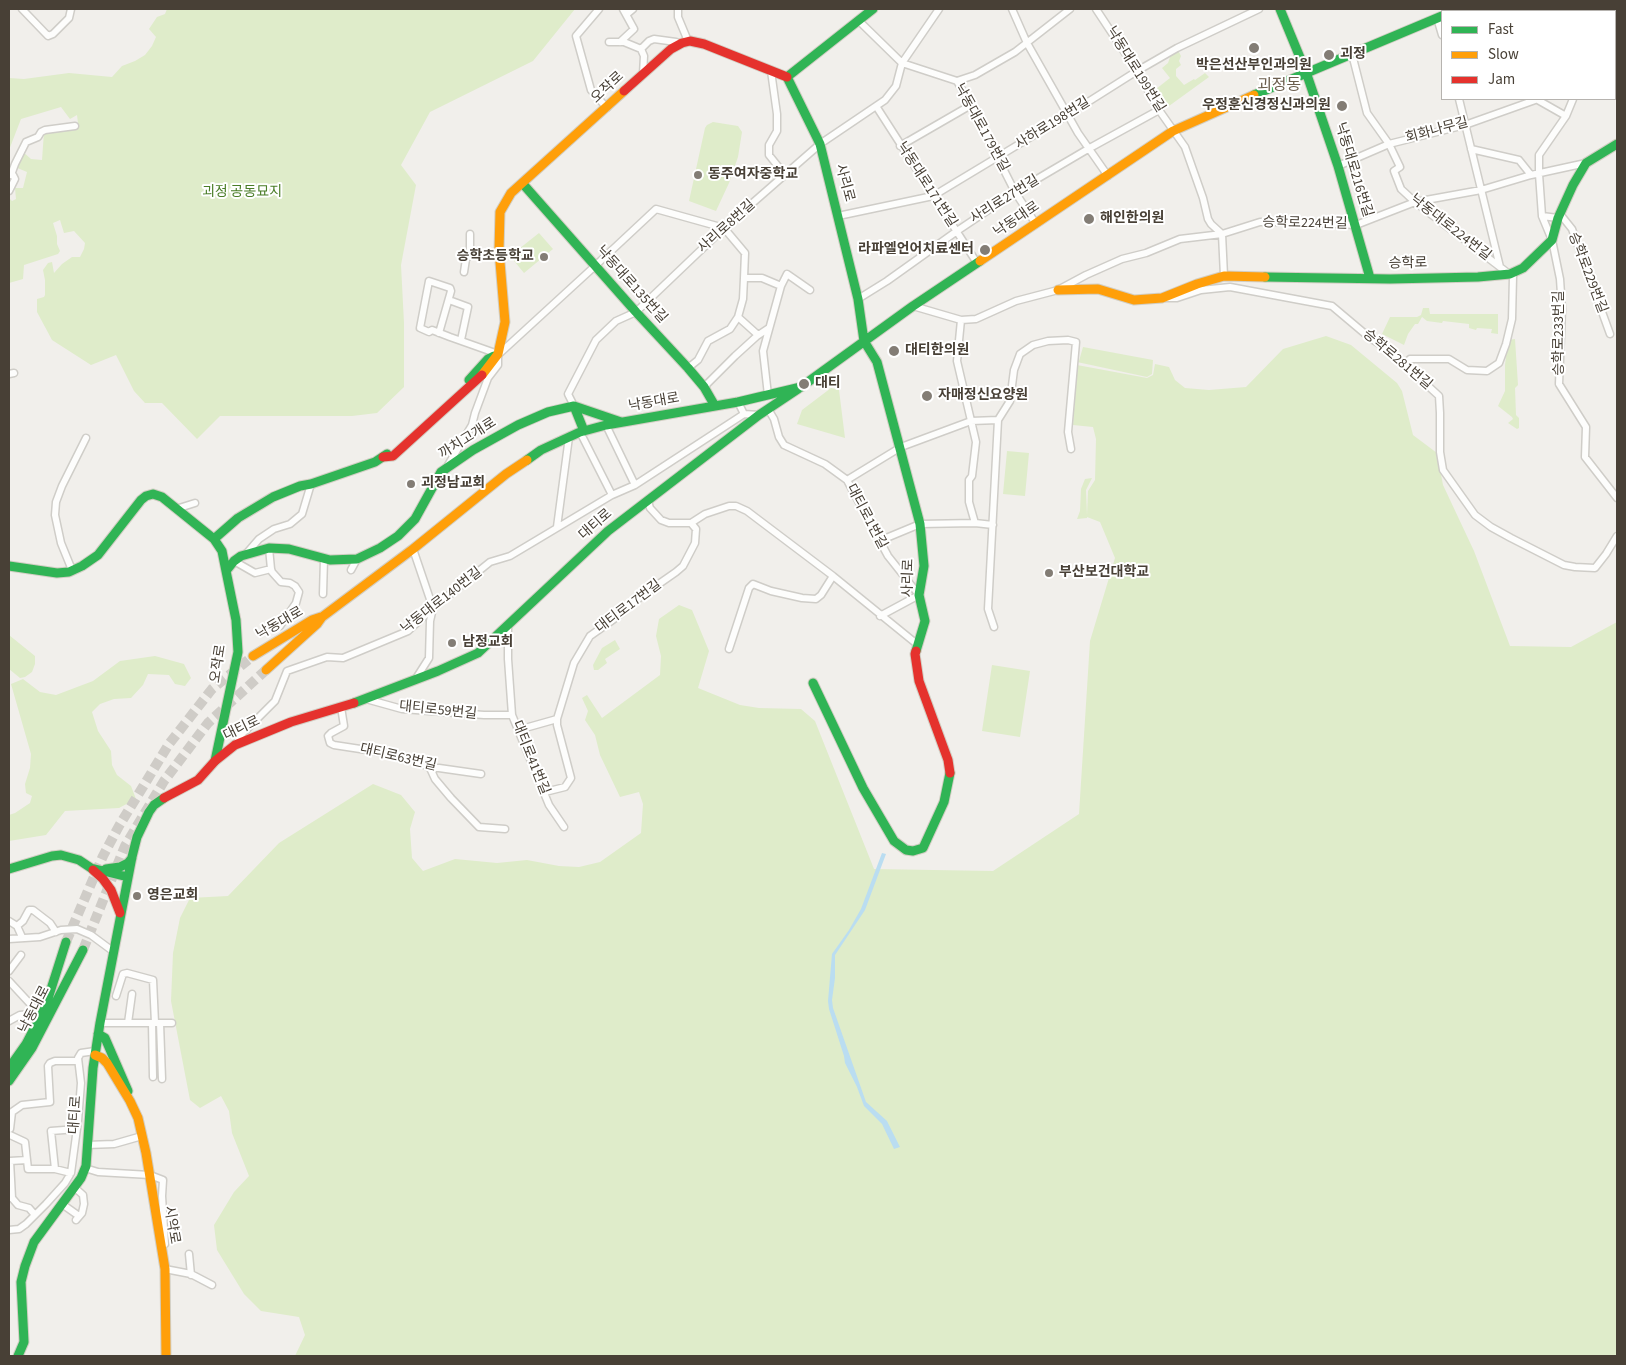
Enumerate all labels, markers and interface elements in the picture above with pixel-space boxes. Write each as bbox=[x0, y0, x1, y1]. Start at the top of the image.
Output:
legend bbox=[1441, 10, 1616, 100]
text: Fast bbox=[1488, 19, 1514, 40]
street label: 낙동대로199번길 bbox=[1102, 24, 1168, 116]
marker: 박은선산부인과의원 bbox=[1247, 41, 1261, 55]
text: Slow bbox=[1488, 44, 1519, 65]
place label: 괴정 bbox=[1340, 47, 1366, 63]
marker: 괴정 bbox=[1322, 48, 1336, 62]
place label: 박은선산부인과의원 bbox=[1196, 58, 1312, 74]
street label: 오작로 bbox=[588, 69, 628, 107]
text: Jam bbox=[1488, 69, 1515, 90]
district label: 괴정동 bbox=[1257, 76, 1301, 96]
street label: 낙동대로179번길 bbox=[950, 81, 1012, 175]
street label: 사하로198번길 bbox=[1012, 94, 1094, 154]
place label: 우정훈신경정신과의원 bbox=[1202, 98, 1331, 114]
marker: 우정훈신경정신과의원 bbox=[1335, 99, 1349, 113]
street label: 회화나무길 bbox=[1404, 115, 1470, 147]
street label: 낙동대로216번길 bbox=[1331, 121, 1375, 219]
street label: 낙동대로171번길 bbox=[892, 139, 960, 231]
street label: 사리로 bbox=[831, 162, 857, 204]
place label: 동주여자중학교 bbox=[708, 167, 798, 183]
marker: 동주여자중학교 bbox=[692, 169, 704, 181]
street label: 사리로27번길 bbox=[967, 172, 1043, 228]
park label: 괴정 공동묘지 bbox=[202, 185, 282, 201]
street label: 낙동대로224번길 bbox=[1406, 191, 1494, 265]
street label: 사리로8번길 bbox=[695, 197, 759, 257]
street label: 낙동대로 bbox=[991, 199, 1043, 241]
place label: 해인한의원 bbox=[1100, 211, 1164, 227]
marker: 해인한의원 bbox=[1082, 212, 1096, 226]
street label: 승학로224번길 bbox=[1262, 215, 1348, 233]
street label: 승학로229번길 bbox=[1564, 230, 1610, 316]
place label: 라파엘언어치료센터 bbox=[858, 242, 974, 258]
street label: 낙동대로135번길 bbox=[592, 243, 670, 327]
marker: 라파엘언어치료센터 bbox=[978, 243, 992, 257]
place label: 승학초등학교 bbox=[457, 249, 534, 265]
marker: 승학초등학교 bbox=[538, 251, 550, 263]
street label: 승학로 bbox=[1389, 255, 1427, 273]
street label: 승학로233번길 bbox=[1552, 290, 1568, 376]
street label: 승학로281번길 bbox=[1359, 326, 1435, 394]
place label: 대티한의원 bbox=[905, 343, 969, 359]
marker: 대티한의원 bbox=[887, 344, 901, 358]
place label: 대티 bbox=[815, 376, 841, 392]
marker: 대티 bbox=[797, 377, 811, 391]
place label: 자매정신요양원 bbox=[938, 388, 1028, 404]
marker: 자매정신요양원 bbox=[920, 389, 934, 403]
street label: 낙동대로 bbox=[627, 390, 681, 416]
street label: 까치고개로 bbox=[436, 415, 500, 463]
place label: 괴정남교회 bbox=[421, 476, 485, 492]
marker: 괴정남교회 bbox=[405, 478, 417, 490]
street label: 대티로1번길 bbox=[842, 482, 890, 552]
street label: 대티로 bbox=[576, 506, 616, 544]
street label: 사리로 bbox=[900, 558, 918, 598]
street label: 낙동대로140번길 bbox=[398, 564, 486, 638]
place label: 부산보건대학교 bbox=[1059, 565, 1149, 581]
marker: 부산보건대학교 bbox=[1043, 567, 1055, 579]
street label: 대티로17번길 bbox=[593, 577, 665, 637]
street label: 낙동대로 bbox=[253, 604, 307, 644]
place label: 남정교회 bbox=[462, 635, 514, 651]
marker: 남정교회 bbox=[446, 637, 458, 649]
street label: 오작로 bbox=[208, 644, 230, 684]
street label: 대티로59번길 bbox=[398, 699, 478, 723]
street label: 대티로 bbox=[221, 713, 263, 745]
street label: 대티로41번길 bbox=[508, 719, 552, 797]
street label: 대티로63번길 bbox=[358, 741, 438, 775]
place label: 영은교회 bbox=[147, 888, 199, 904]
marker: 영은교회 bbox=[131, 890, 143, 902]
street label: 낙동대로 bbox=[16, 983, 54, 1037]
street label: 대티로 bbox=[66, 1095, 86, 1135]
street label: 시약로 bbox=[159, 1205, 183, 1245]

